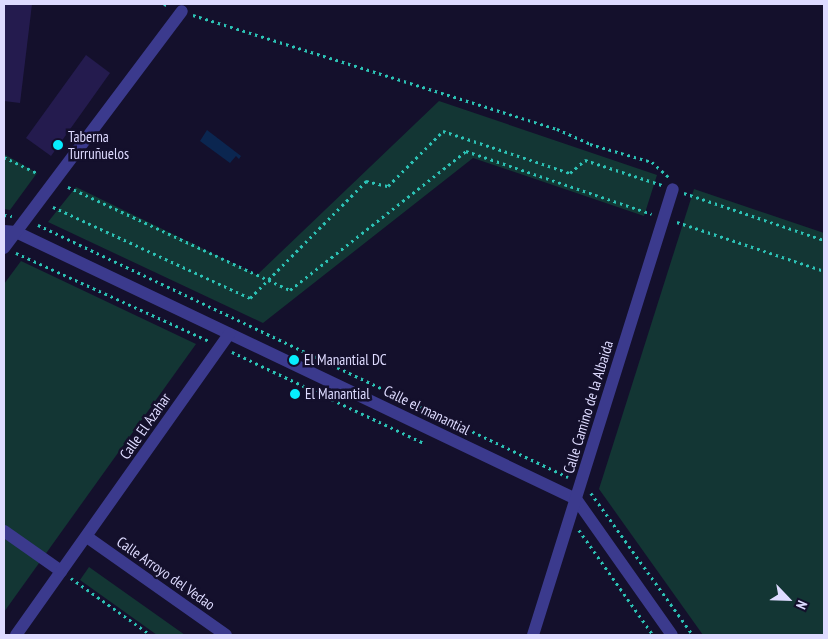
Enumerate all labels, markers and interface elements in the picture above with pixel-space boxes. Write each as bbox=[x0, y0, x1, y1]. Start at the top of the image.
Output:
place label: Taberna Turruñuelos bbox=[68, 127, 129, 162]
marker: Taberna Turruñuelos bbox=[52, 139, 64, 151]
street label: Calle Camino de la Albaida bbox=[559, 338, 617, 476]
place label: El Manantial DC bbox=[304, 351, 387, 369]
marker: El Manantial DC bbox=[288, 354, 300, 366]
street label: Calle el manantial bbox=[381, 381, 473, 439]
place label: El Manantial bbox=[305, 385, 370, 403]
marker: El Manantial bbox=[289, 388, 301, 400]
street label: Calle El Azahar bbox=[116, 389, 174, 463]
street label: Calle Arroyo del Vedao bbox=[113, 532, 219, 614]
north arrow bbox=[763, 574, 813, 624]
text: N bbox=[792, 598, 811, 612]

